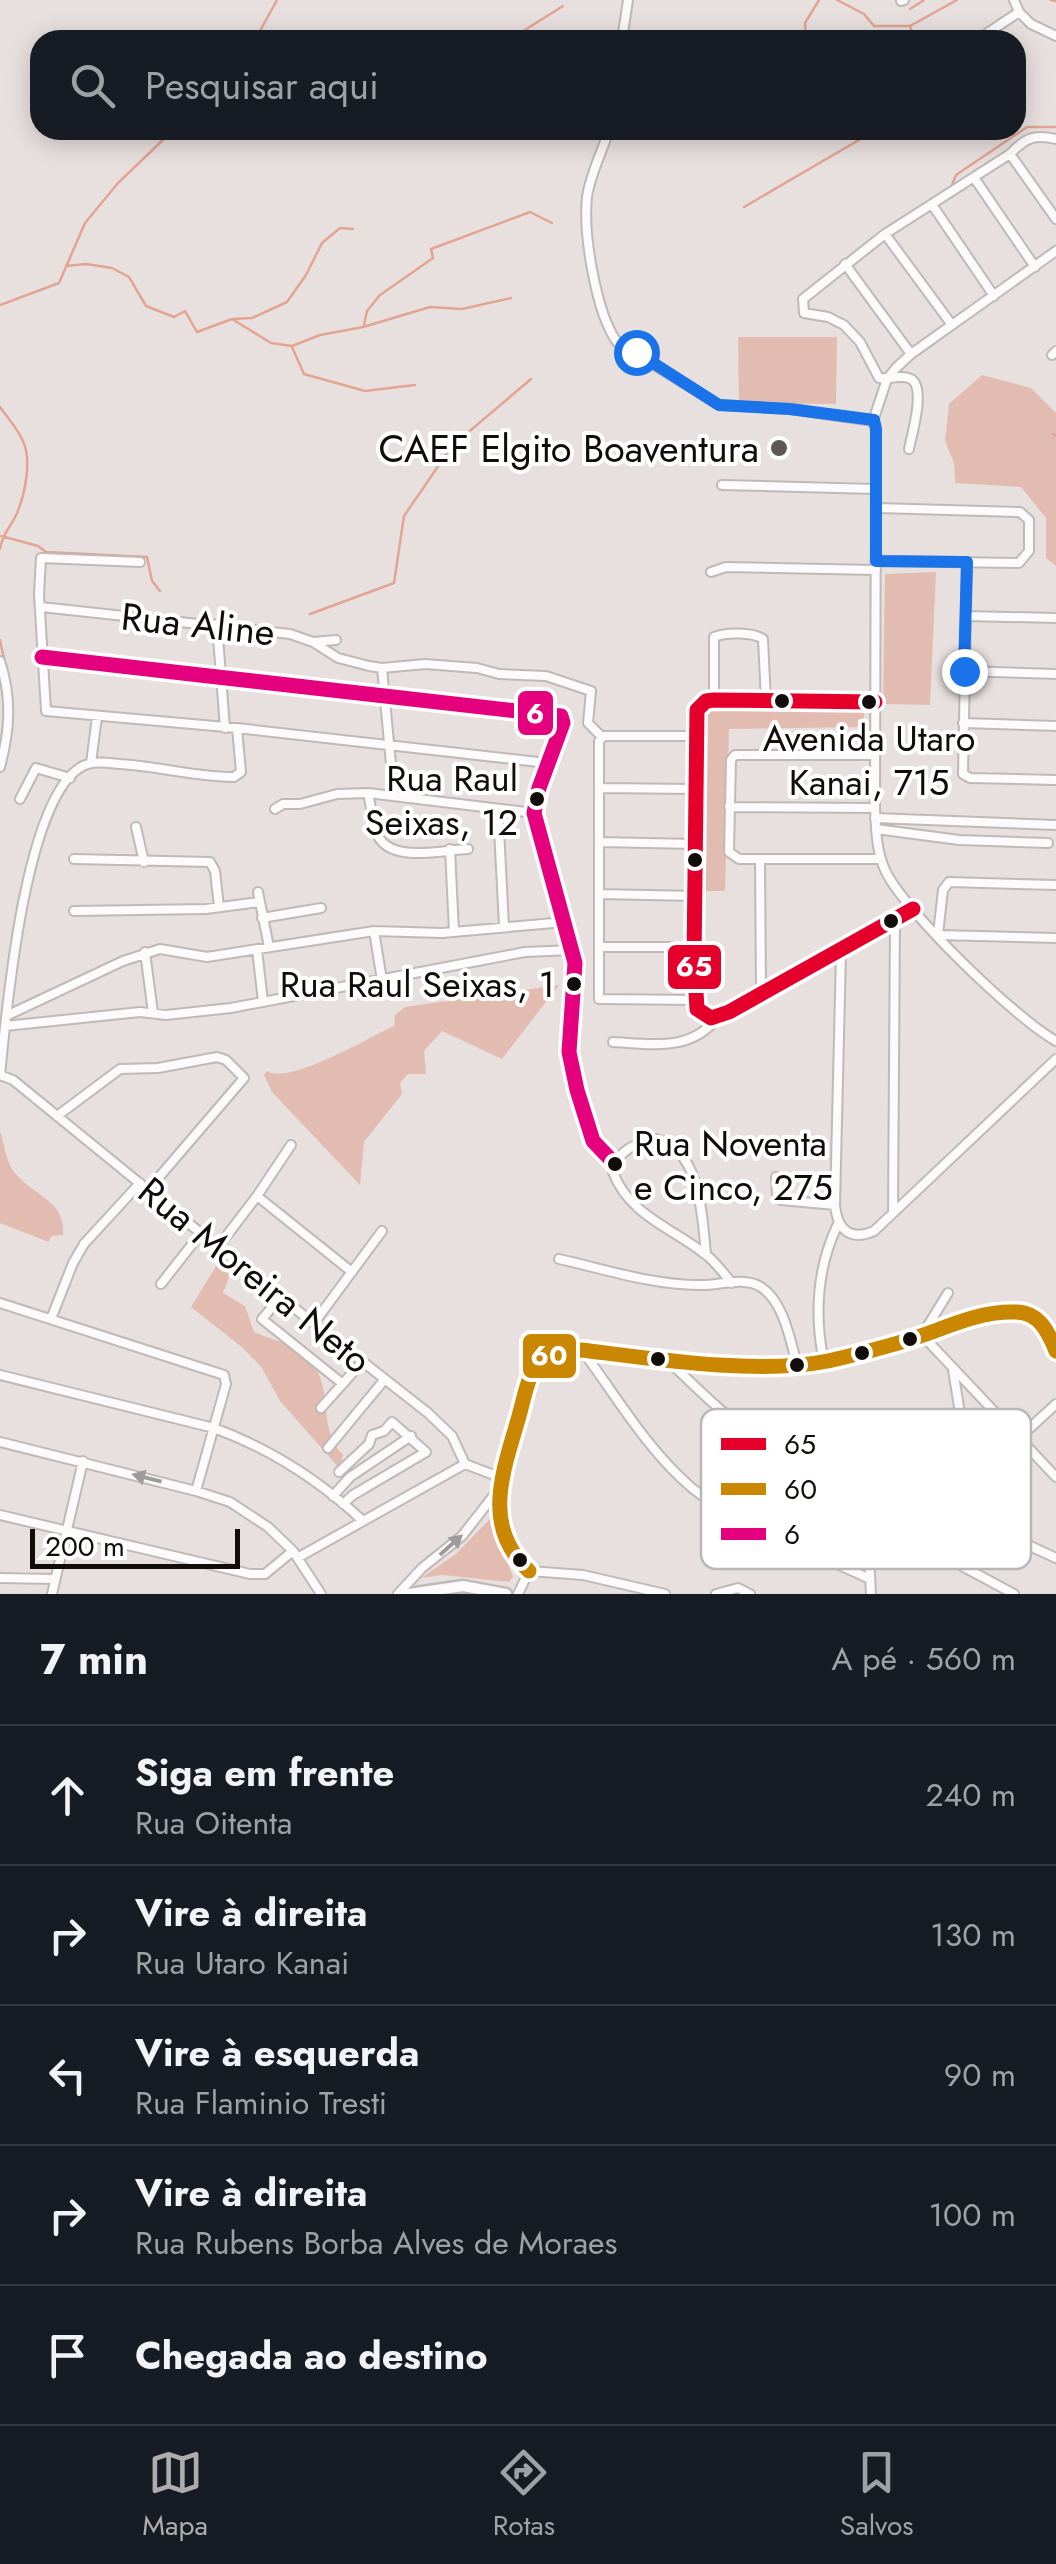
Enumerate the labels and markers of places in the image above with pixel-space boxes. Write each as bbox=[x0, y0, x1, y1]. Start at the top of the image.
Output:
place label: CAEF Elgito Boaventura bbox=[379, 421, 759, 476]
marker: CAEF Elgito Boaventura bbox=[768, 437, 790, 459]
unlabelled marker bbox=[772, 691, 792, 711]
marker: Avenida Utaro Kanai, 715 bbox=[859, 692, 879, 712]
place label: Avenida Utaro Kanai, 715 bbox=[763, 712, 975, 808]
place label: Rua Raul Seixas, 12 bbox=[365, 752, 518, 848]
marker: Rua Raul Seixas, 12 bbox=[527, 789, 547, 809]
unlabelled marker bbox=[685, 850, 705, 870]
unlabelled marker bbox=[881, 911, 901, 931]
place label: Rua Raul Seixas, 1 bbox=[280, 958, 555, 1010]
marker: Rua Raul Seixas, 1 bbox=[564, 974, 584, 994]
place label: Rua Noventa e Cinco, 275 bbox=[634, 1117, 833, 1213]
marker: Rua Noventa e Cinco, 275 bbox=[605, 1154, 625, 1174]
unlabelled marker bbox=[900, 1329, 920, 1349]
unlabelled marker bbox=[852, 1343, 872, 1363]
unlabelled marker bbox=[648, 1349, 668, 1369]
unlabelled marker bbox=[787, 1355, 807, 1375]
unlabelled marker bbox=[510, 1550, 530, 1570]

